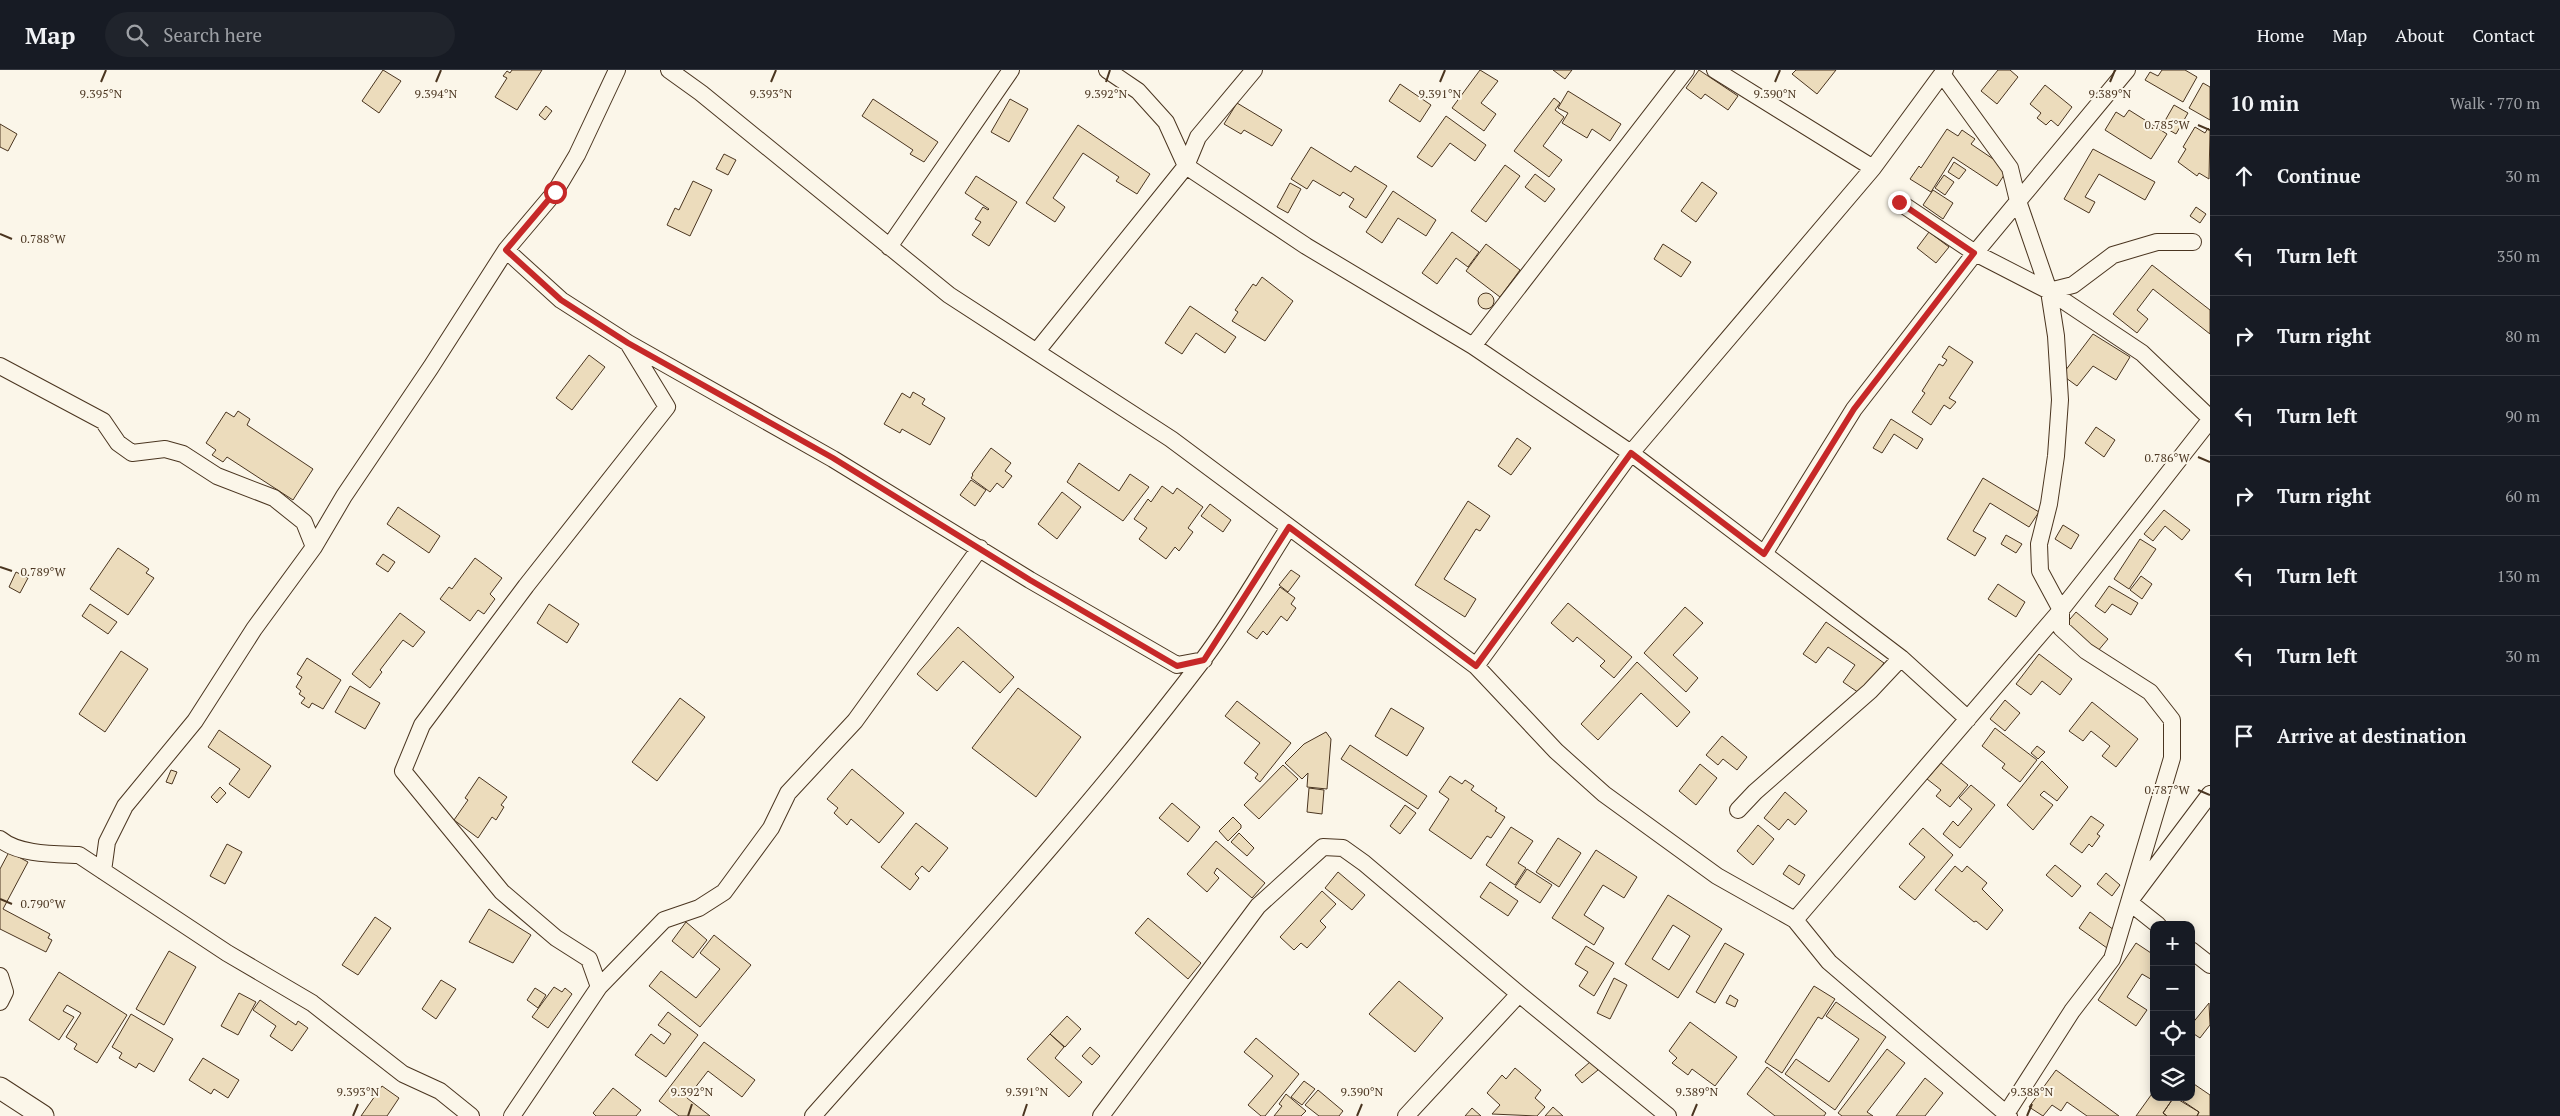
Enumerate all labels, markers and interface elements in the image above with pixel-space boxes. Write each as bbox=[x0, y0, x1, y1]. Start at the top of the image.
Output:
search box bbox=[105, 12, 455, 57]
text: Map bbox=[25, 19, 75, 51]
icon: search bbox=[123, 21, 151, 49]
text: Search here bbox=[163, 22, 262, 47]
text: Home bbox=[2257, 23, 2304, 47]
text: Map bbox=[2332, 23, 2367, 47]
text: About bbox=[2395, 23, 2444, 47]
text: Contact bbox=[2472, 23, 2535, 47]
text: 9.395°N bbox=[80, 86, 123, 101]
text: 9.394°N bbox=[415, 86, 458, 101]
text: 9.393°N bbox=[750, 86, 793, 101]
text: 9.392°N bbox=[1085, 86, 1128, 101]
text: 9.391°N bbox=[1419, 86, 1462, 101]
text: 9.390°N bbox=[1754, 86, 1797, 101]
text: 9.389°N bbox=[2089, 86, 2132, 101]
text: 10 min bbox=[2230, 89, 2299, 117]
text: Walk · 770 m bbox=[2450, 92, 2540, 114]
text: 0.785°W bbox=[2144, 117, 2190, 132]
icon: ahead bbox=[2230, 162, 2258, 190]
text: Continue bbox=[2277, 163, 2361, 188]
text: 30 m bbox=[2505, 165, 2540, 187]
route start bbox=[544, 181, 567, 204]
route end bbox=[1888, 191, 1911, 214]
text: 0.788°W bbox=[20, 231, 66, 246]
icon: left bbox=[2230, 242, 2258, 270]
text: Turn left bbox=[2277, 243, 2358, 268]
text: 350 m bbox=[2497, 245, 2540, 267]
icon: right bbox=[2230, 322, 2258, 350]
text: Turn right bbox=[2277, 323, 2371, 348]
text: 80 m bbox=[2505, 325, 2540, 347]
icon: left bbox=[2230, 402, 2258, 430]
text: Turn left bbox=[2277, 403, 2358, 428]
text: 90 m bbox=[2505, 405, 2540, 427]
text: 0.786°W bbox=[2144, 450, 2190, 465]
icon: right bbox=[2230, 482, 2258, 510]
text: Turn right bbox=[2277, 483, 2371, 508]
text: 60 m bbox=[2505, 485, 2540, 507]
icon: left bbox=[2230, 562, 2258, 590]
text: Turn left bbox=[2277, 563, 2358, 588]
text: 0.789°W bbox=[20, 564, 66, 579]
text: 130 m bbox=[2497, 565, 2540, 587]
icon: left bbox=[2230, 642, 2258, 670]
text: Turn left bbox=[2277, 643, 2358, 668]
text: 30 m bbox=[2505, 645, 2540, 667]
icon: arrive bbox=[2230, 722, 2258, 750]
text: Arrive at destination bbox=[2277, 723, 2466, 748]
text: 0.787°W bbox=[2144, 782, 2190, 797]
text: 0.790°W bbox=[20, 896, 66, 911]
map controls bbox=[2150, 921, 2195, 1101]
button: + bbox=[2150, 921, 2195, 966]
button: − bbox=[2150, 966, 2195, 1011]
button: locate bbox=[2150, 1011, 2195, 1056]
button: layers bbox=[2150, 1056, 2195, 1101]
text: 9.393°N bbox=[337, 1084, 380, 1099]
text: 9.392°N bbox=[671, 1084, 714, 1099]
text: 9.391°N bbox=[1006, 1084, 1049, 1099]
text: 9.390°N bbox=[1341, 1084, 1384, 1099]
text: 9.389°N bbox=[1676, 1084, 1719, 1099]
text: 9.388°N bbox=[2011, 1084, 2054, 1099]

